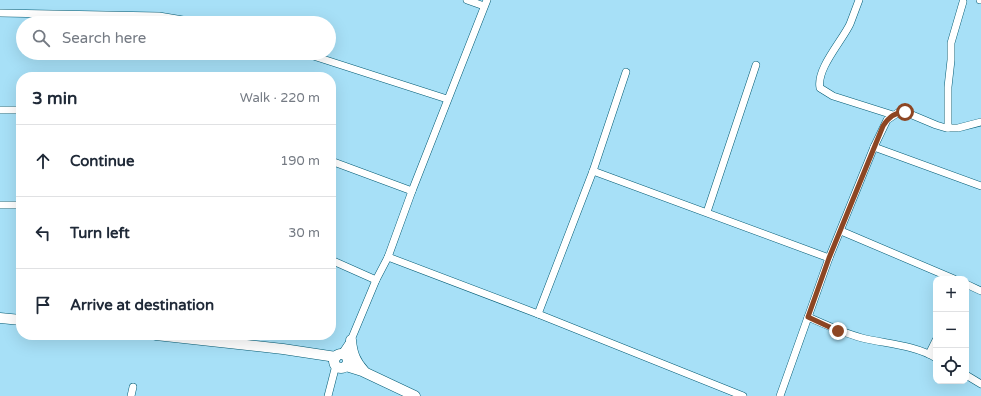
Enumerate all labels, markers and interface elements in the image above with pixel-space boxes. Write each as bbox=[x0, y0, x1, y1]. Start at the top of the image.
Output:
search box bbox=[16, 16, 336, 60]
icon: search bbox=[30, 27, 52, 49]
text: Search here bbox=[62, 29, 146, 47]
text: 3 min bbox=[32, 88, 77, 109]
text: Walk · 220 m bbox=[240, 90, 320, 106]
route start bbox=[896, 103, 914, 121]
icon: ahead bbox=[32, 150, 54, 172]
text: Continue bbox=[70, 152, 134, 170]
text: 190 m bbox=[280, 153, 320, 169]
icon: left bbox=[32, 222, 54, 244]
text: Turn left bbox=[70, 224, 130, 242]
text: 30 m bbox=[288, 225, 320, 241]
map controls bbox=[933, 276, 969, 384]
button: + bbox=[933, 276, 969, 312]
icon: arrive bbox=[32, 294, 54, 316]
text: Arrive at destination bbox=[70, 296, 214, 314]
button: − bbox=[933, 312, 969, 348]
route end bbox=[829, 322, 847, 340]
button: locate bbox=[933, 348, 969, 384]

